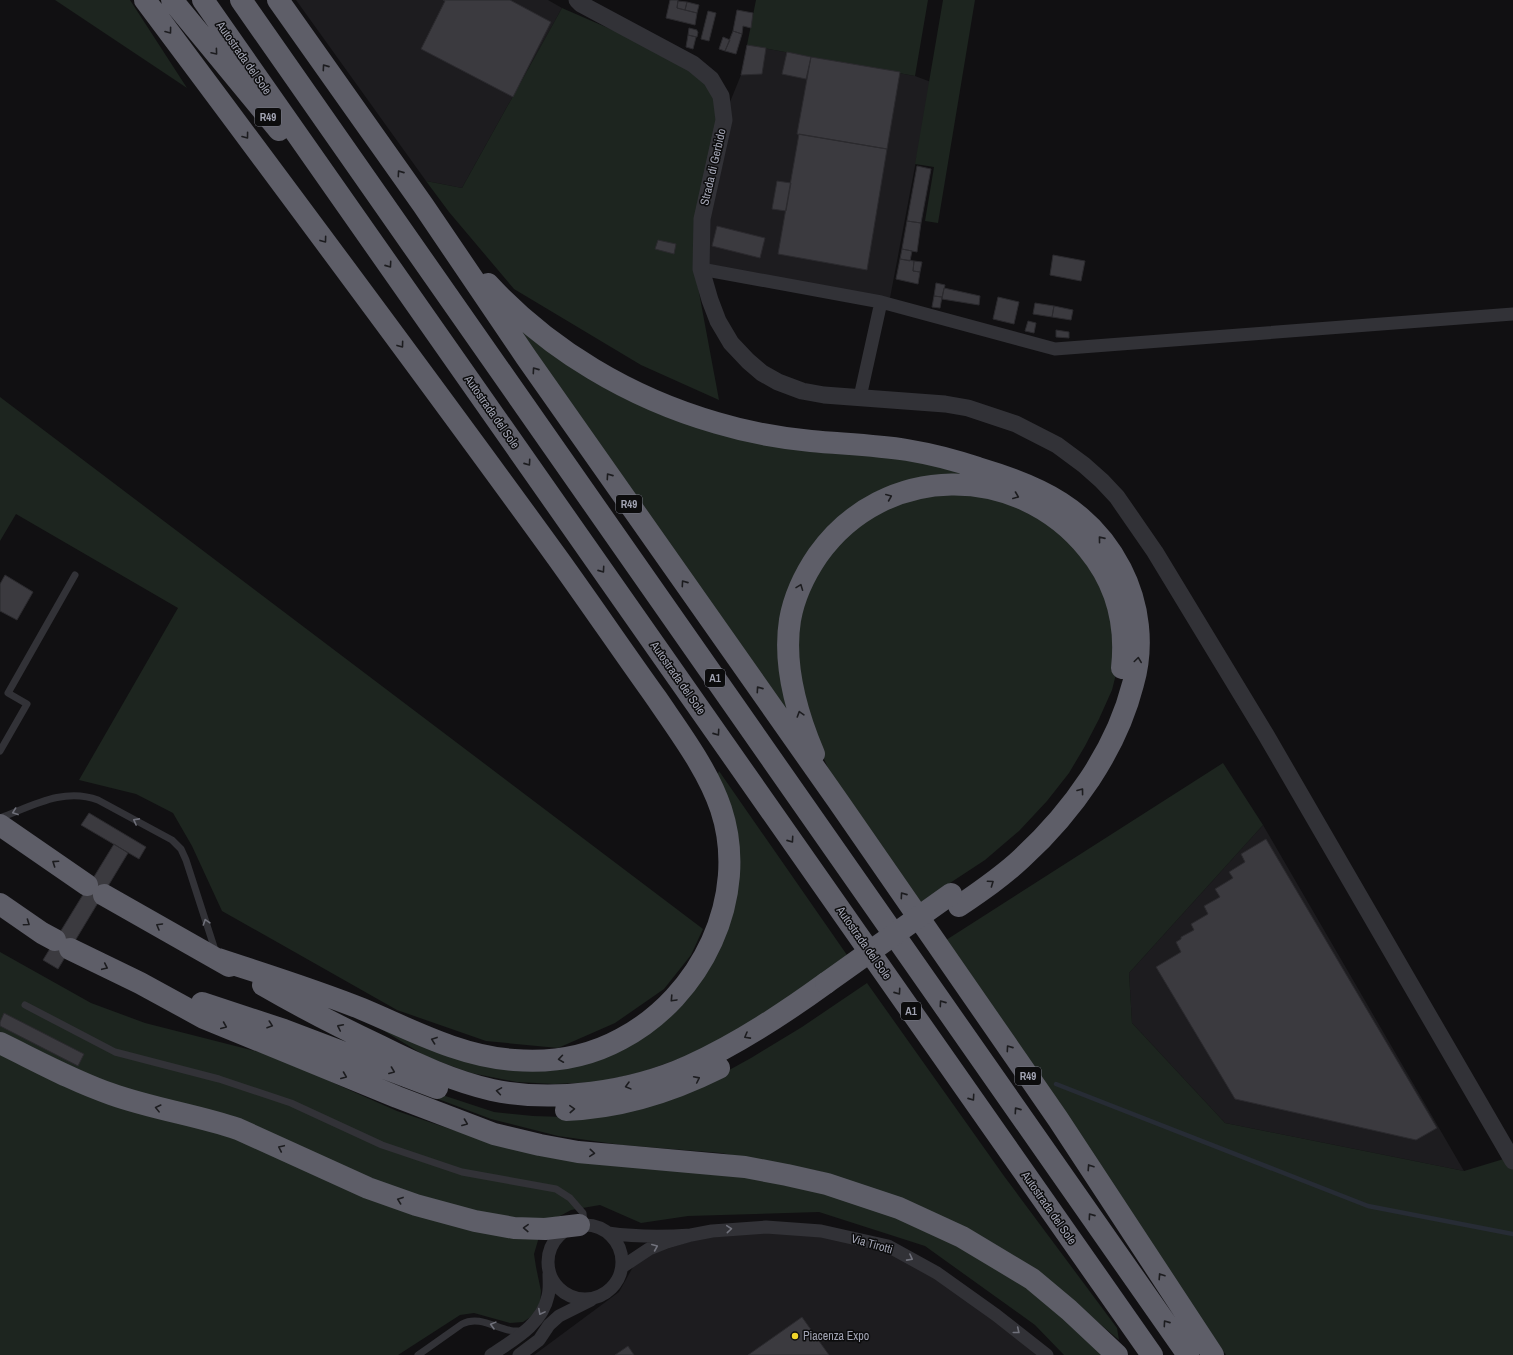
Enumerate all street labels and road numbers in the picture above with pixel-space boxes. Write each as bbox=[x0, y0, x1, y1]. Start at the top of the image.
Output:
street label: Autostrada del Sole bbox=[212, 17, 275, 98]
road number: R49 bbox=[255, 108, 281, 126]
street label: Strada di Gerbido bbox=[696, 127, 730, 207]
street label: Autostrada del Sole bbox=[460, 371, 523, 452]
road number: R49 bbox=[616, 495, 642, 513]
street label: Autostrada del Sole bbox=[646, 637, 709, 718]
road number: A1 bbox=[705, 669, 725, 687]
street label: Autostrada del Sole bbox=[832, 902, 895, 983]
road number: A1 bbox=[901, 1002, 921, 1020]
road number: R49 bbox=[1015, 1067, 1041, 1085]
street label: Autostrada del Sole bbox=[1017, 1167, 1080, 1248]
street label: Via Tirotti bbox=[849, 1230, 895, 1258]

